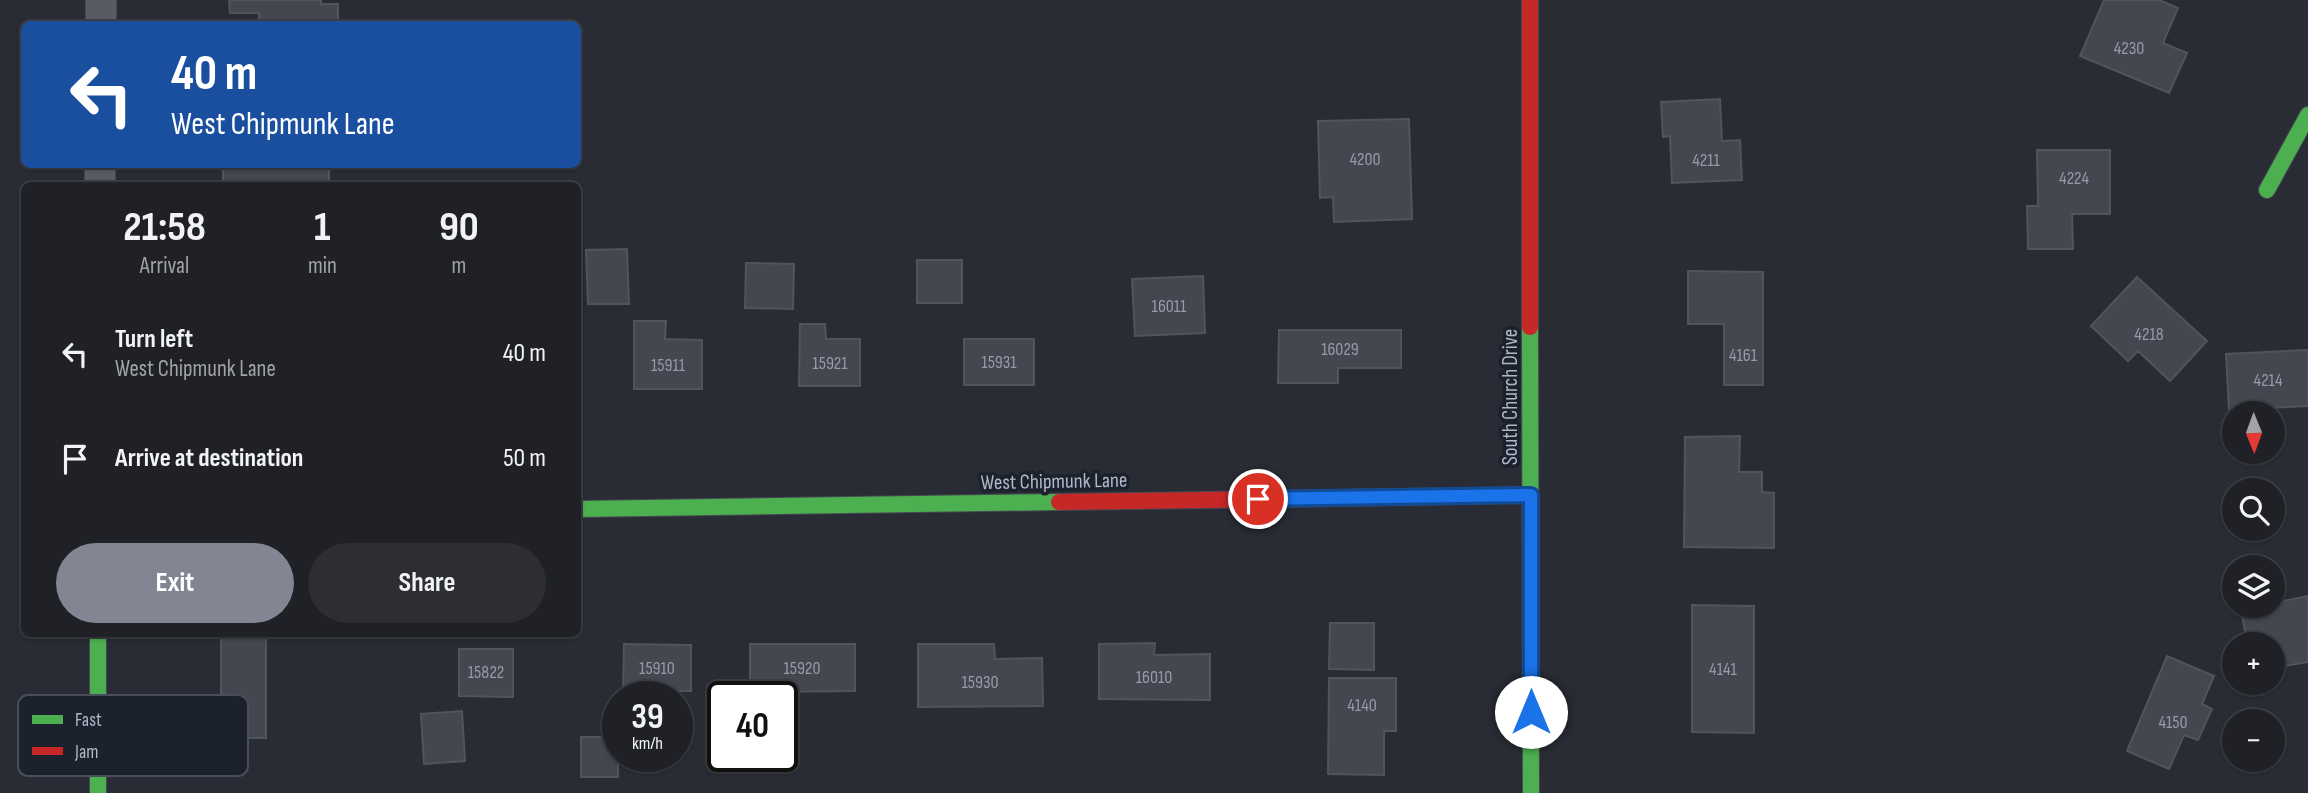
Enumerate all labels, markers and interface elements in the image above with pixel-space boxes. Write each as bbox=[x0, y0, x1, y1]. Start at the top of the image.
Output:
house number: 4230 bbox=[2114, 38, 2144, 59]
text: 40 m bbox=[171, 45, 257, 104]
icon: left bbox=[56, 49, 147, 140]
text: West Chipmunk Lane bbox=[171, 105, 395, 144]
house number: 4200 bbox=[1349, 149, 1381, 170]
house number: 4211 bbox=[1692, 150, 1721, 171]
house number: 4224 bbox=[2059, 168, 2089, 189]
text: 21:58 bbox=[123, 202, 206, 253]
text: 1 bbox=[314, 202, 331, 253]
text: 90 bbox=[439, 202, 479, 253]
text: Arrival bbox=[140, 252, 189, 280]
text: min bbox=[308, 252, 337, 280]
text: m bbox=[452, 252, 466, 280]
house number: 16011 bbox=[1152, 296, 1187, 317]
text: Turn left bbox=[115, 324, 193, 355]
house number: 4218 bbox=[2134, 324, 2164, 345]
street label: South Church Drive bbox=[1498, 329, 1523, 465]
icon: left bbox=[56, 335, 94, 373]
text: 40 m bbox=[503, 338, 546, 369]
house number: 16029 bbox=[1321, 339, 1359, 360]
house number: 4161 bbox=[1729, 345, 1758, 366]
house number: 15931 bbox=[981, 352, 1017, 373]
house number: 15921 bbox=[812, 353, 848, 374]
text: West Chipmunk Lane bbox=[115, 355, 276, 383]
house number: 15911 bbox=[651, 355, 686, 376]
house number: 4214 bbox=[2254, 370, 2283, 391]
north arrow bbox=[2222, 401, 2286, 464]
map controls bbox=[2222, 401, 2285, 772]
icon: arrive bbox=[56, 440, 94, 478]
text: Arrive at destination bbox=[115, 443, 303, 474]
text: 50 m bbox=[503, 443, 546, 474]
street label: West Chipmunk Lane bbox=[980, 468, 1128, 495]
pin bbox=[1228, 469, 1288, 529]
button: search bbox=[2222, 478, 2285, 541]
icon: arrive bbox=[1239, 480, 1277, 518]
button: Exit bbox=[56, 543, 294, 623]
button: Share bbox=[308, 543, 546, 623]
button: layers bbox=[2222, 555, 2285, 618]
button: + bbox=[2222, 632, 2285, 695]
house number: 15910 bbox=[639, 658, 675, 679]
house number: 15920 bbox=[784, 658, 820, 679]
house number: 4141 bbox=[1709, 659, 1738, 680]
house number: 15822 bbox=[468, 662, 504, 683]
house number: 16010 bbox=[1136, 667, 1172, 688]
house number: 15930 bbox=[961, 672, 999, 693]
position arrow bbox=[1494, 675, 1568, 749]
speed limit sign: 40 bbox=[707, 681, 798, 772]
legend bbox=[18, 695, 248, 776]
house number: 4140 bbox=[1347, 695, 1377, 716]
text: 39 bbox=[631, 696, 664, 739]
text: Fast bbox=[75, 709, 102, 732]
button: − bbox=[2222, 709, 2285, 772]
house number: 4150 bbox=[2158, 712, 2188, 733]
text: km/h bbox=[632, 733, 663, 754]
text: Jam bbox=[74, 741, 98, 764]

